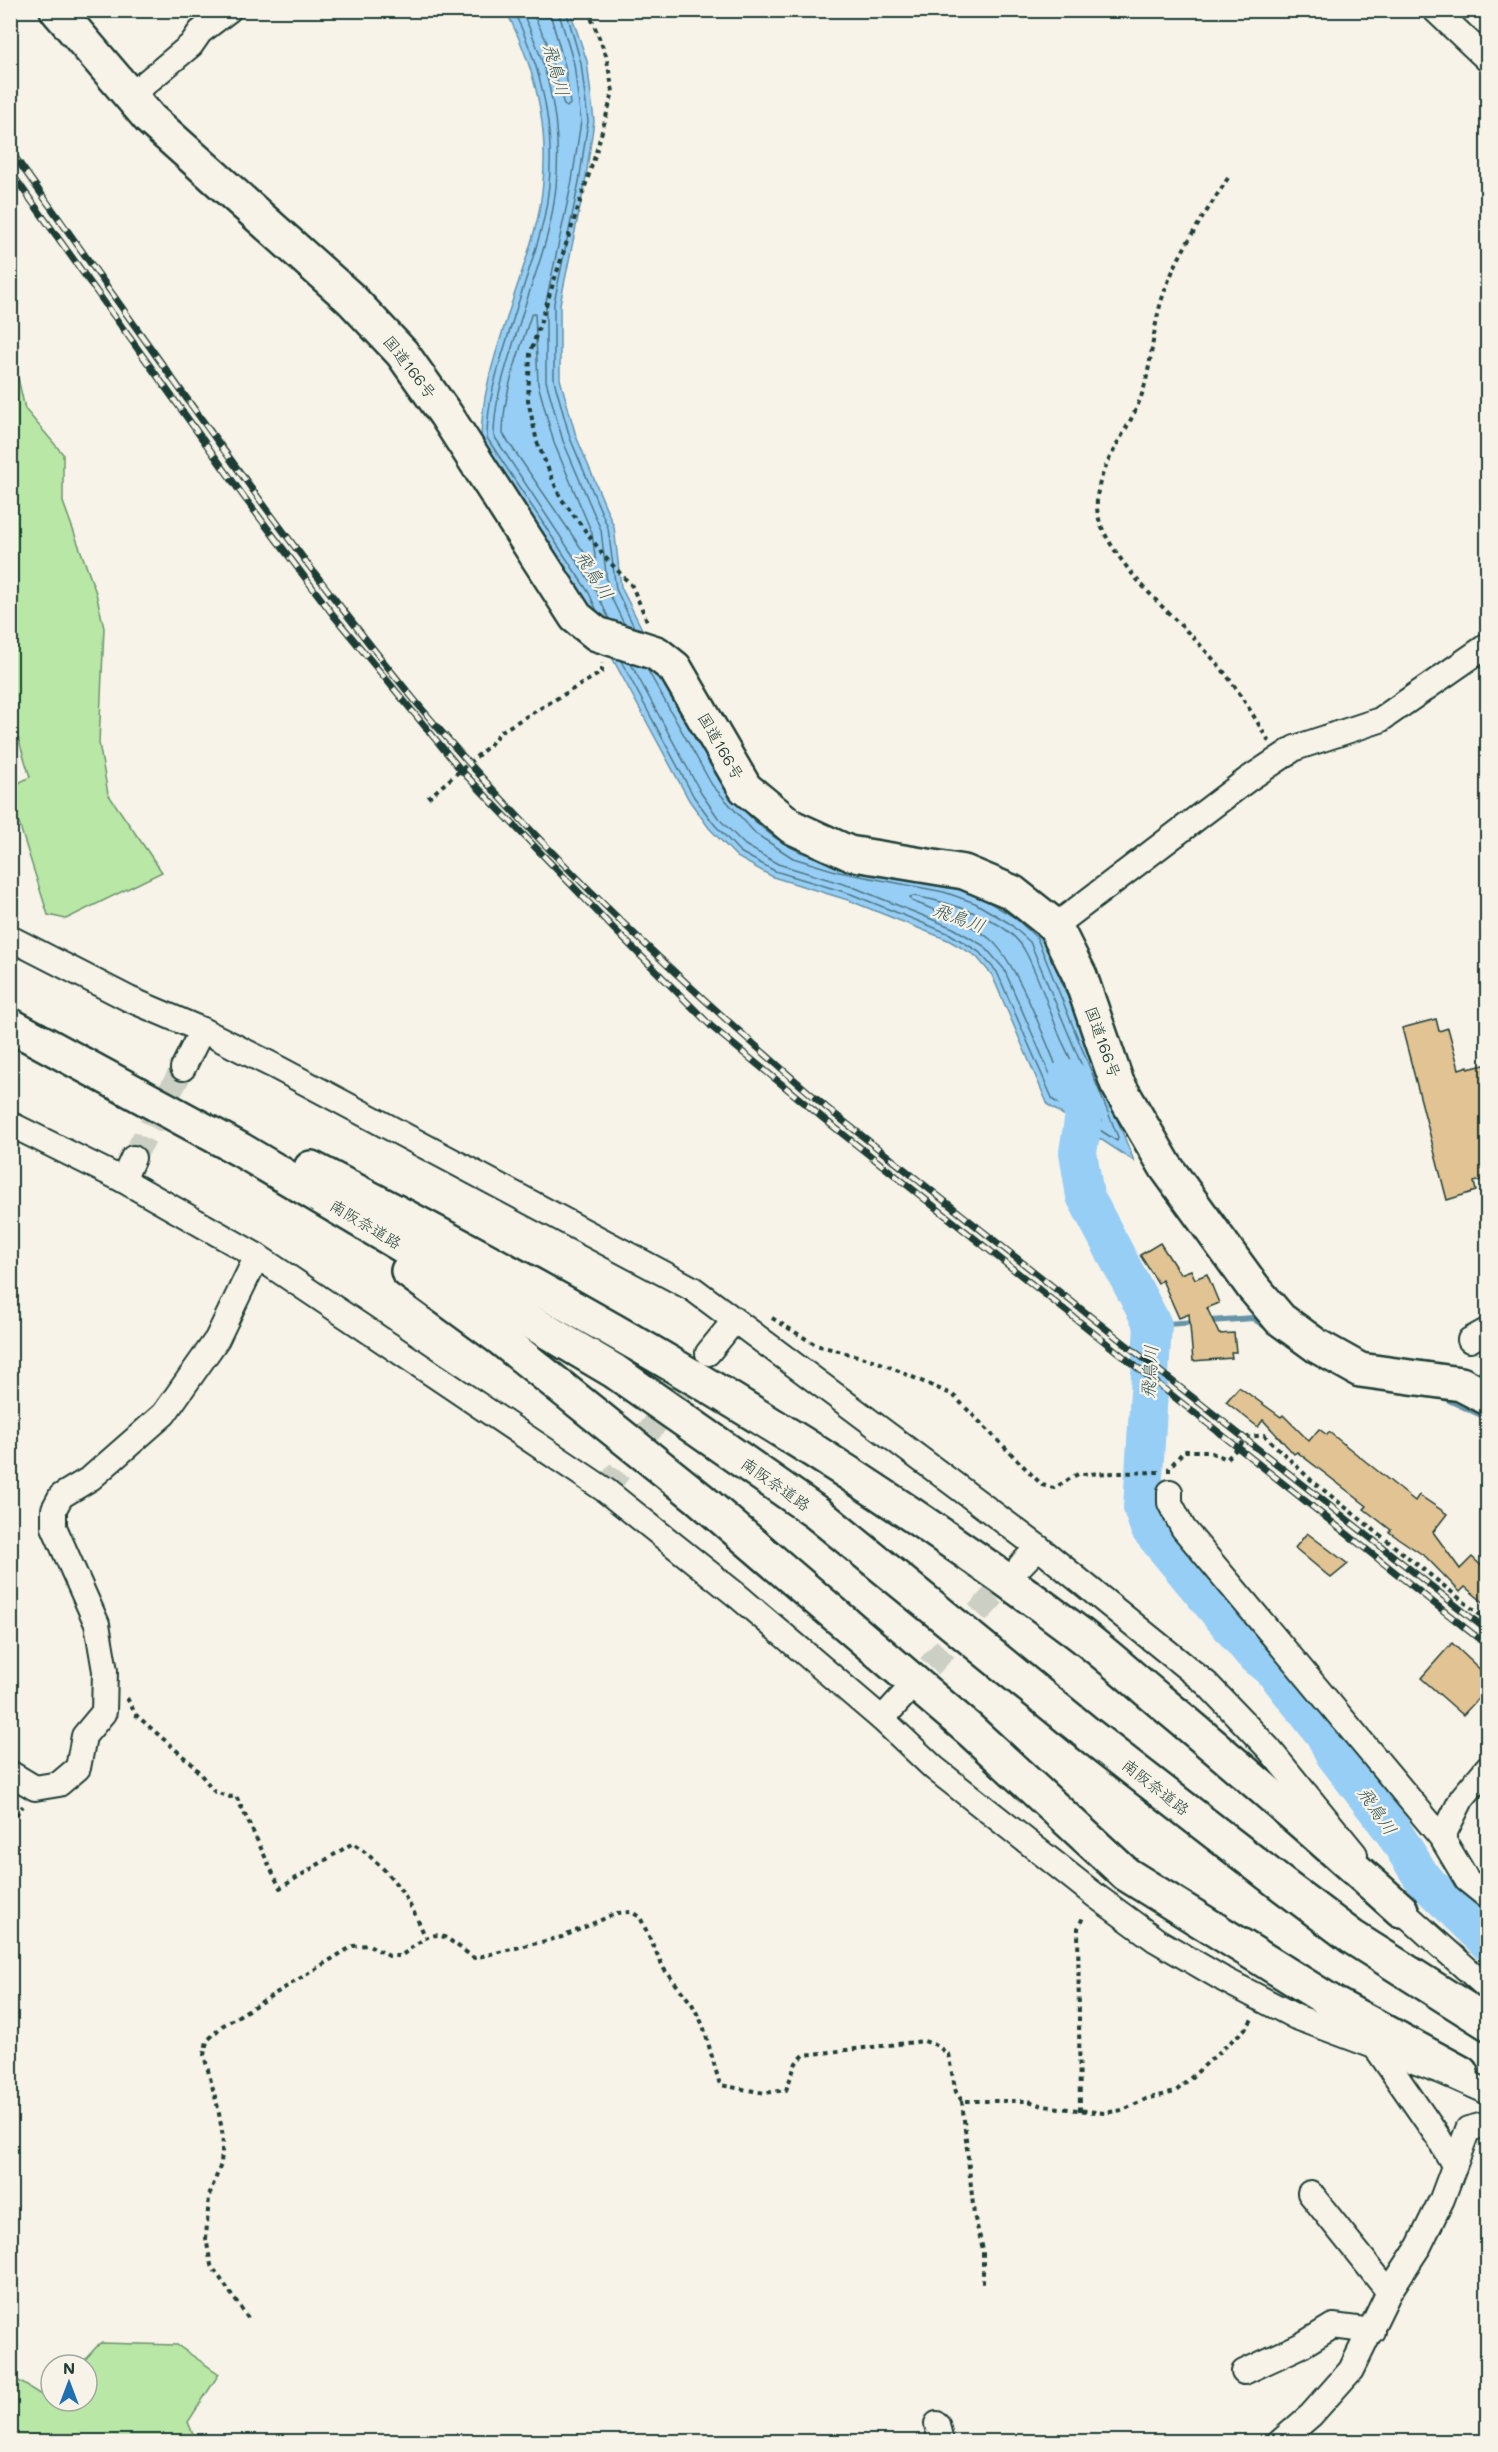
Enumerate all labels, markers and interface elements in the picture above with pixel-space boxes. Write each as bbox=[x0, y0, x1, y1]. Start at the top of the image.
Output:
water label: 飛鳥川 bbox=[538, 41, 576, 99]
street label: 国道166号 bbox=[379, 331, 442, 403]
water label: 飛鳥川 bbox=[570, 545, 619, 604]
street label: 国道166号 bbox=[694, 708, 749, 783]
water label: 飛鳥川 bbox=[930, 897, 989, 938]
street label: 国道166号 bbox=[1081, 1003, 1126, 1080]
street label: 南阪奈道路 bbox=[327, 1194, 406, 1253]
water label: 飛鳥川 bbox=[1135, 1344, 1163, 1400]
street label: 南阪奈道路 bbox=[737, 1452, 815, 1515]
street label: 南阪奈道路 bbox=[1118, 1754, 1194, 1820]
water label: 飛鳥川 bbox=[1353, 1781, 1403, 1840]
north arrow bbox=[39, 2353, 99, 2413]
text: N bbox=[63, 2357, 75, 2378]

